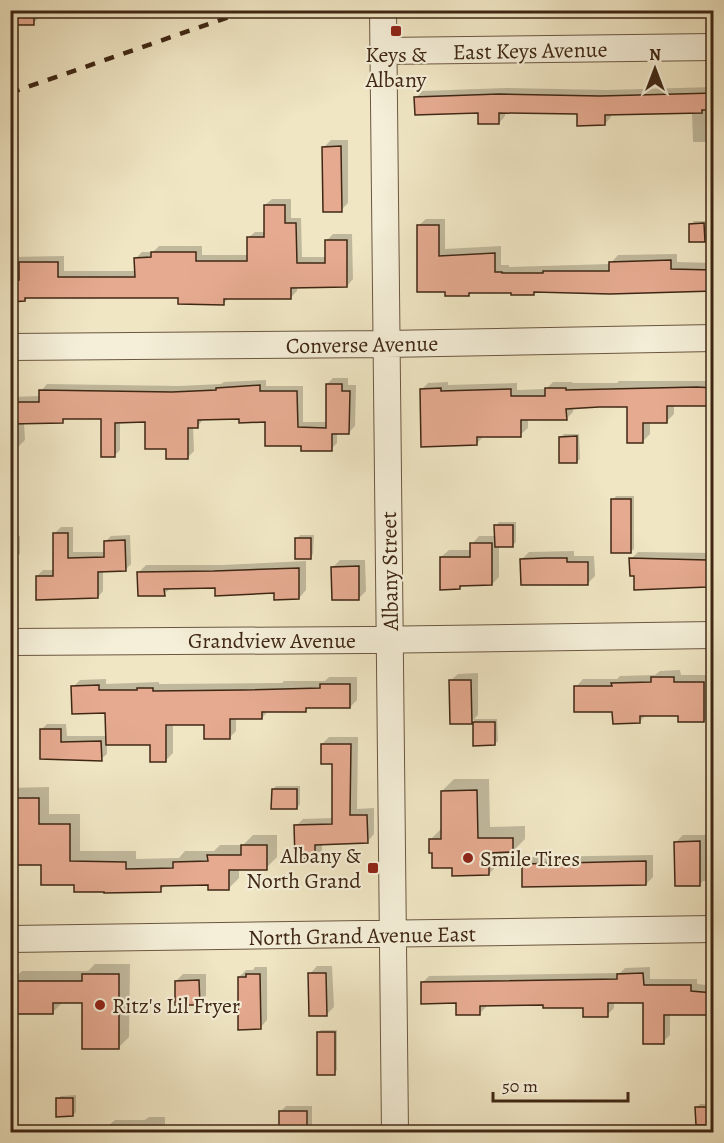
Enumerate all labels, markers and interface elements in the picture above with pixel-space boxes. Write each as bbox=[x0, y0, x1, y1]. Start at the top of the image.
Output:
marker: Keys & Albany bbox=[389, 24, 403, 38]
street label: East Keys Avenue bbox=[452, 35, 608, 67]
north arrow bbox=[625, 39, 685, 99]
place label: Keys & Albany bbox=[365, 40, 427, 95]
text: N bbox=[649, 44, 661, 66]
street label: Converse Avenue bbox=[286, 329, 438, 361]
street label: Albany Street bbox=[374, 511, 406, 632]
street label: Grandview Avenue bbox=[188, 626, 356, 656]
place label: Albany & North Grand bbox=[246, 841, 362, 896]
place label: Smile Tires bbox=[480, 844, 580, 874]
marker: Smile Tires bbox=[461, 851, 475, 865]
marker: Albany & North Grand bbox=[366, 861, 380, 875]
street label: North Grand Avenue East bbox=[248, 919, 476, 953]
place label: Ritz's Lil Fryer bbox=[112, 991, 240, 1021]
marker: Ritz's Lil Fryer bbox=[93, 998, 107, 1012]
scale bar bbox=[493, 1065, 628, 1103]
text: 50 m bbox=[502, 1074, 538, 1098]

